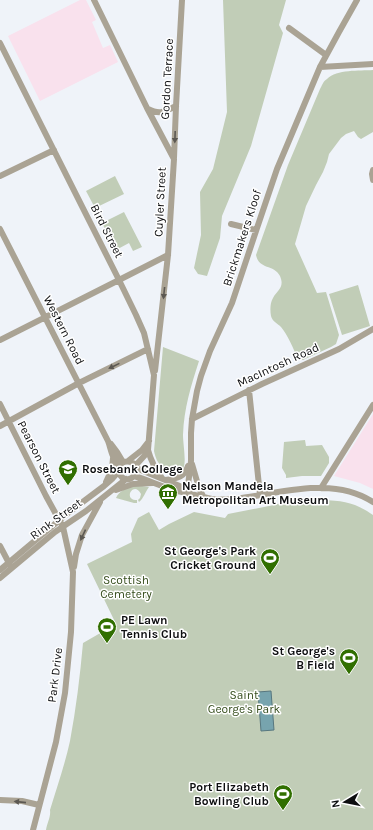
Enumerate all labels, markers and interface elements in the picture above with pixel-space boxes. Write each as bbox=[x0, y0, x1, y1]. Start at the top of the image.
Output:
street label: Gordon Terrace bbox=[158, 38, 176, 120]
one-way arrow bbox=[171, 131, 178, 143]
street label: Cuyler Street bbox=[151, 166, 169, 237]
street label: Brickmakers Kloof bbox=[220, 187, 264, 288]
street label: Bird Street bbox=[88, 202, 127, 261]
one-way arrow bbox=[160, 287, 167, 299]
street label: Western Road bbox=[41, 293, 87, 367]
street label: MacIntosh Road bbox=[235, 340, 321, 390]
one-way arrow bbox=[108, 363, 119, 369]
street label: Pearson Street bbox=[15, 418, 64, 496]
school or university icon: Rosebank College bbox=[57, 458, 79, 486]
place label: Rosebank College bbox=[82, 462, 183, 476]
place label: Nelson Mandela Metropolitan Art Museum bbox=[182, 479, 329, 507]
museum icon: Nelson Mandela Metropolitan Art Museum bbox=[157, 482, 179, 510]
street label: Rink Street bbox=[27, 495, 85, 543]
one-way arrow bbox=[80, 529, 86, 541]
place label: St George's Park Cricket Ground bbox=[164, 544, 256, 572]
sports icon: St George's Park Cricket Ground bbox=[259, 547, 281, 575]
park label: Scottish Cemetery bbox=[100, 573, 152, 601]
place label: PE Lawn Tennis Club bbox=[121, 613, 187, 641]
sports icon: PE Lawn Tennis Club bbox=[96, 616, 118, 644]
place label: St George's B Field bbox=[272, 644, 335, 672]
street label: Park Drive bbox=[45, 647, 65, 703]
sports icon: St George's B Field bbox=[338, 647, 360, 675]
park label: Saint George's Park bbox=[208, 688, 281, 716]
place label: Port Elizabeth Bowling Club bbox=[189, 780, 269, 808]
north arrow bbox=[325, 782, 365, 822]
sports icon: Port Elizabeth Bowling Club bbox=[272, 783, 294, 811]
one-way arrow bbox=[14, 798, 26, 805]
text: N bbox=[329, 799, 343, 809]

